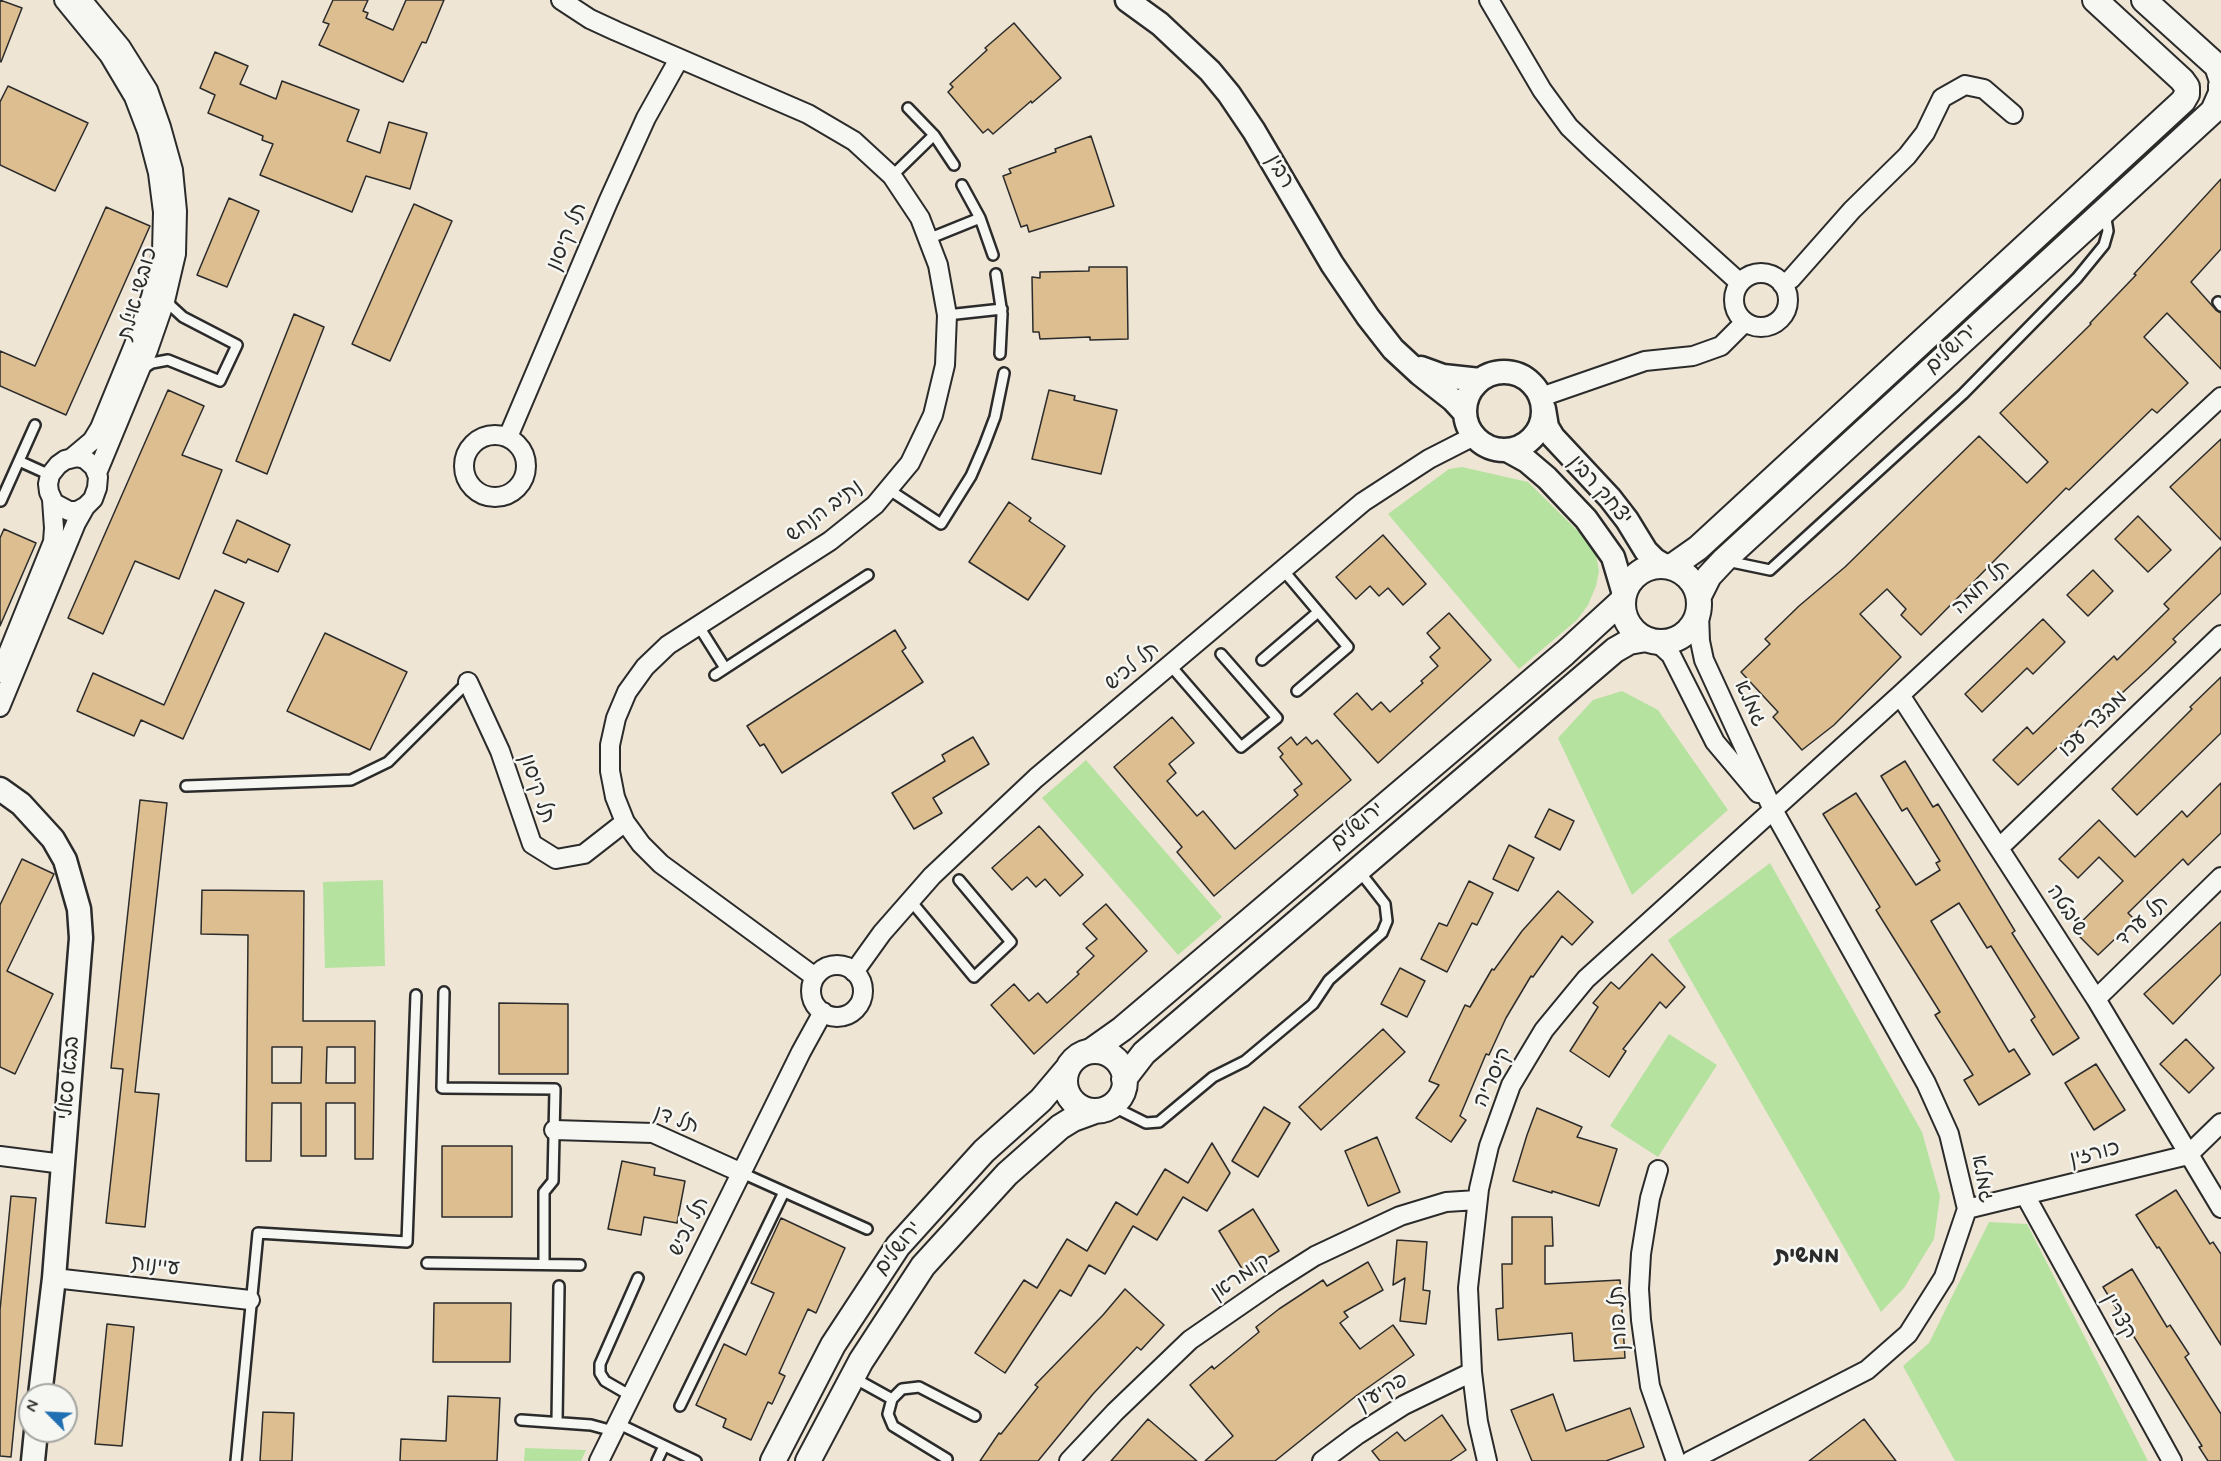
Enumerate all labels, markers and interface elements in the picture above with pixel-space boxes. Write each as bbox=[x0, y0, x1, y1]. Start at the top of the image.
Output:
street label: רבין bbox=[1259, 151, 1299, 193]
street label: תל קיסון bbox=[542, 199, 594, 275]
street label: כובשי אילת bbox=[114, 245, 164, 343]
street label: ירושלים bbox=[1921, 320, 1983, 380]
street label: יצחק רבין bbox=[1562, 451, 1636, 531]
street label: נתיב הנחש bbox=[782, 475, 868, 549]
street label: תל חמה bbox=[1948, 555, 2016, 621]
street label: תל לכיש bbox=[1101, 637, 1165, 697]
street label: גמלא bbox=[1727, 677, 1771, 731]
street label: מבצר עכו bbox=[2054, 686, 2134, 764]
street label: תל קיסון bbox=[512, 751, 560, 827]
street label: ירושלים bbox=[1326, 798, 1390, 856]
street label: שיבטה bbox=[2040, 881, 2092, 941]
street label: תל ערד bbox=[2111, 891, 2175, 953]
street label: בבא סאלי bbox=[54, 1035, 86, 1121]
street label: קיסריה bbox=[1469, 1044, 1519, 1112]
street label: תל דן bbox=[650, 1102, 702, 1140]
street label: כורזין bbox=[2067, 1137, 2123, 1173]
street label: גמלא bbox=[1964, 1153, 1998, 1205]
street label: תל לכיש bbox=[664, 1193, 716, 1261]
street label: ירושלים bbox=[870, 1217, 928, 1281]
district label: ממשית bbox=[1775, 1244, 1839, 1270]
street label: קומראן bbox=[1207, 1249, 1275, 1307]
street label: עיינות bbox=[129, 1252, 181, 1282]
street label: תל פורן bbox=[1605, 1285, 1635, 1351]
street label: קצרין bbox=[2095, 1290, 2141, 1344]
street label: פקיעין bbox=[1353, 1368, 1413, 1418]
north arrow bbox=[18, 1383, 78, 1443]
text: N bbox=[21, 1397, 45, 1415]

